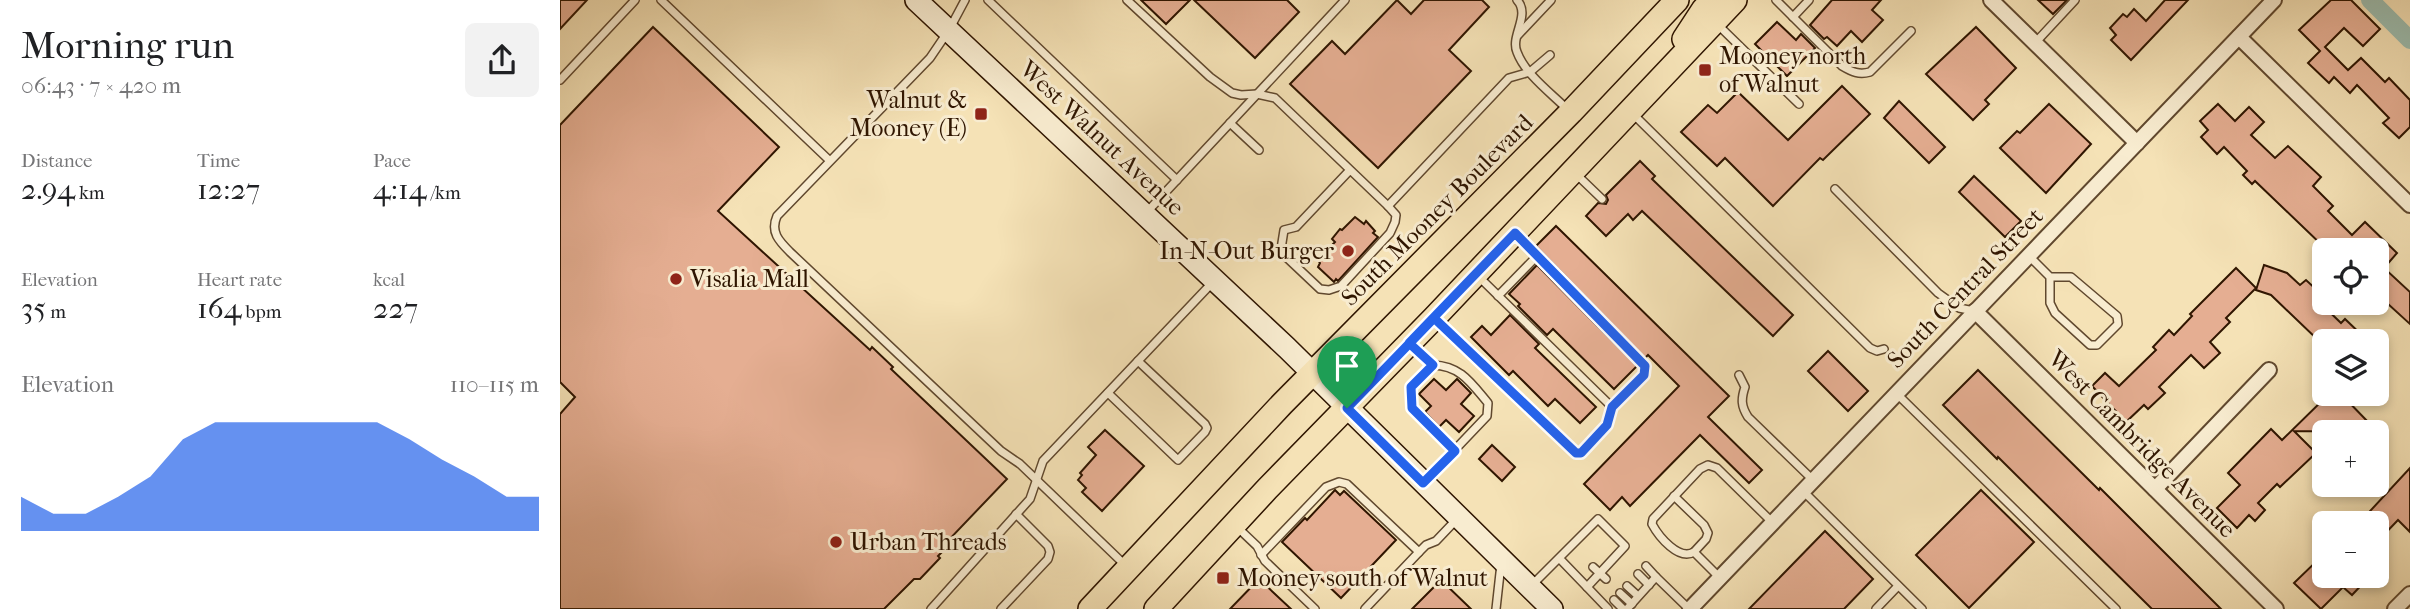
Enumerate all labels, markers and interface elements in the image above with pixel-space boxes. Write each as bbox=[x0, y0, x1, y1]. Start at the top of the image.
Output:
text: Morning run bbox=[21, 23, 234, 68]
button: share bbox=[465, 23, 539, 97]
place label: Mooney north of Walnut bbox=[1719, 42, 1867, 98]
street label: West Walnut Avenue bbox=[1013, 54, 1190, 221]
marker: Mooney north of Walnut bbox=[1697, 62, 1713, 78]
text: 06:43 · 7 × 420 m bbox=[21, 72, 181, 99]
place label: Walnut & Mooney (E) bbox=[850, 86, 967, 142]
marker: Walnut & Mooney (E) bbox=[973, 106, 989, 122]
street label: South Mooney Boulevard bbox=[1335, 108, 1539, 312]
text: Distance bbox=[21, 150, 92, 172]
text: Time bbox=[197, 150, 240, 172]
text: Pace bbox=[373, 150, 411, 172]
text: 2.94 bbox=[21, 172, 75, 207]
text: 12:27 bbox=[197, 172, 260, 207]
text: 4:14 bbox=[373, 172, 426, 207]
text: km bbox=[75, 182, 105, 204]
text: /km bbox=[426, 182, 461, 204]
street label: South Central Street bbox=[1881, 202, 2049, 374]
place label: In-N-Out Burger bbox=[1160, 237, 1335, 265]
map controls bbox=[2312, 238, 2389, 588]
button: locate bbox=[2312, 238, 2389, 315]
marker: In-N-Out Burger bbox=[1340, 243, 1356, 259]
place label: Visalia Mall bbox=[689, 265, 809, 293]
text: Elevation bbox=[21, 269, 98, 291]
text: Heart rate bbox=[197, 269, 282, 291]
text: kcal bbox=[373, 269, 405, 291]
marker: Visalia Mall bbox=[668, 271, 684, 287]
text: 35 bbox=[21, 291, 46, 326]
text: 164 bbox=[197, 291, 241, 326]
text: 227 bbox=[373, 291, 418, 326]
text: m bbox=[46, 301, 66, 323]
text: bpm bbox=[241, 301, 281, 323]
button: layers bbox=[2312, 329, 2389, 406]
pin bbox=[1317, 336, 1377, 408]
street label: West Cambridge Avenue bbox=[2042, 344, 2242, 544]
icon: arrive bbox=[1328, 347, 1366, 385]
text: Elevation bbox=[21, 371, 114, 398]
text: 110–115 m bbox=[450, 371, 539, 398]
button: + bbox=[2312, 420, 2389, 497]
button: − bbox=[2312, 511, 2389, 588]
place label: Urban Threads bbox=[850, 528, 1007, 556]
marker: Urban Threads bbox=[828, 534, 844, 550]
place label: Mooney south of Walnut bbox=[1237, 564, 1488, 592]
marker: Mooney south of Walnut bbox=[1215, 570, 1231, 586]

